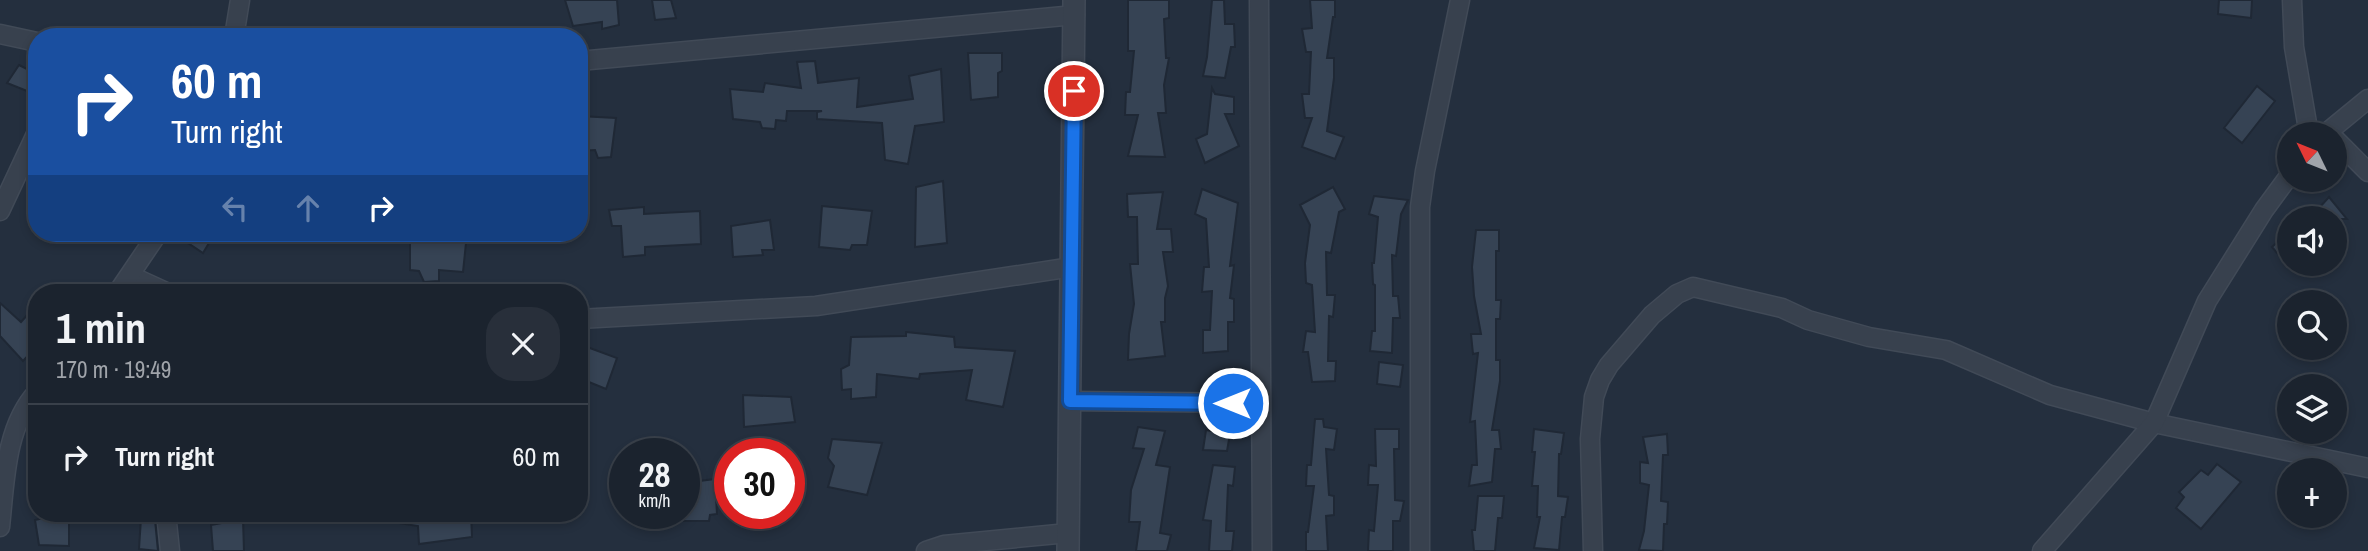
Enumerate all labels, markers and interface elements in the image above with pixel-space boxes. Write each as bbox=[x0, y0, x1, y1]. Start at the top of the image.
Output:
text: 60 m bbox=[171, 47, 263, 113]
icon: right bbox=[56, 56, 147, 147]
pin bbox=[1044, 61, 1104, 121]
icon: arrive bbox=[1055, 72, 1093, 110]
text: Turn right bbox=[171, 110, 283, 153]
north arrow bbox=[2277, 122, 2347, 192]
map controls bbox=[2277, 122, 2347, 528]
icon: left bbox=[216, 189, 254, 227]
icon: ahead bbox=[289, 189, 327, 227]
icon: right bbox=[362, 189, 400, 227]
button: sound bbox=[2277, 206, 2347, 276]
button: search bbox=[2277, 290, 2347, 360]
text: 1 min bbox=[56, 300, 146, 356]
button: close bbox=[486, 307, 560, 381]
text: 170 m · 19:49 bbox=[56, 354, 171, 385]
position arrow bbox=[1196, 366, 1270, 440]
button: layers bbox=[2277, 374, 2347, 444]
icon: right bbox=[56, 438, 94, 476]
speed limit sign: 30 bbox=[714, 438, 805, 529]
text: Turn right bbox=[115, 439, 214, 474]
text: 60 m bbox=[513, 439, 560, 474]
text: 28 bbox=[639, 451, 670, 498]
button: + bbox=[2277, 458, 2347, 528]
text: km/h bbox=[639, 488, 671, 513]

